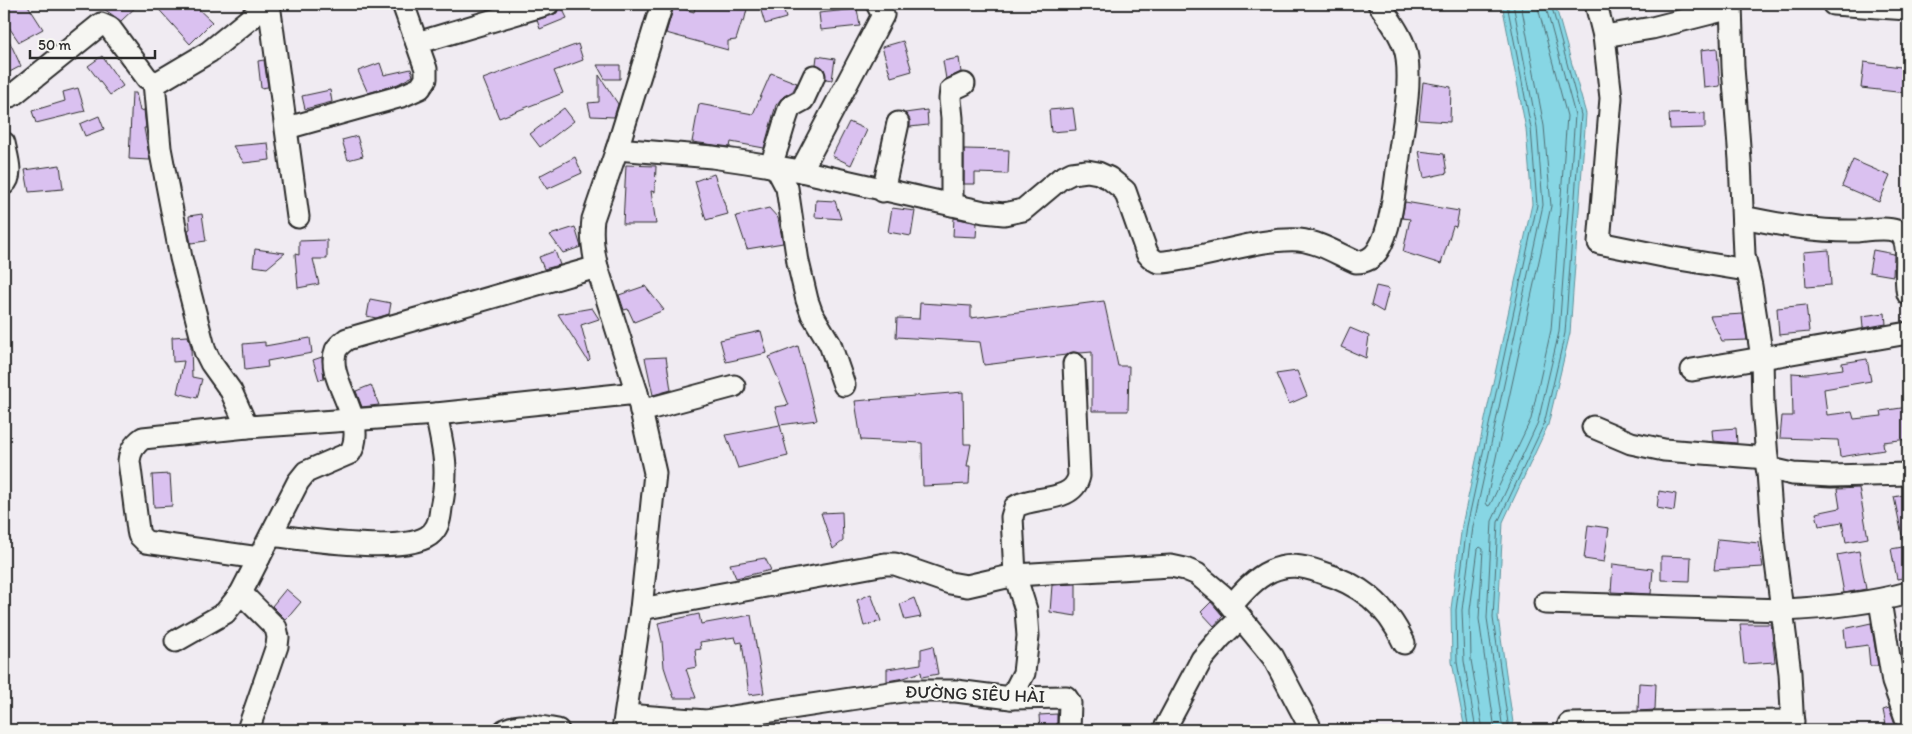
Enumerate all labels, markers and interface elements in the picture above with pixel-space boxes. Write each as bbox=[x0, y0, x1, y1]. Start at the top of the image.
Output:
scale bar bbox=[30, 28, 155, 60]
text: 50 m bbox=[38, 36, 71, 54]
street label: ĐƯỜNG SIÊU HÀI bbox=[904, 681, 1046, 707]

